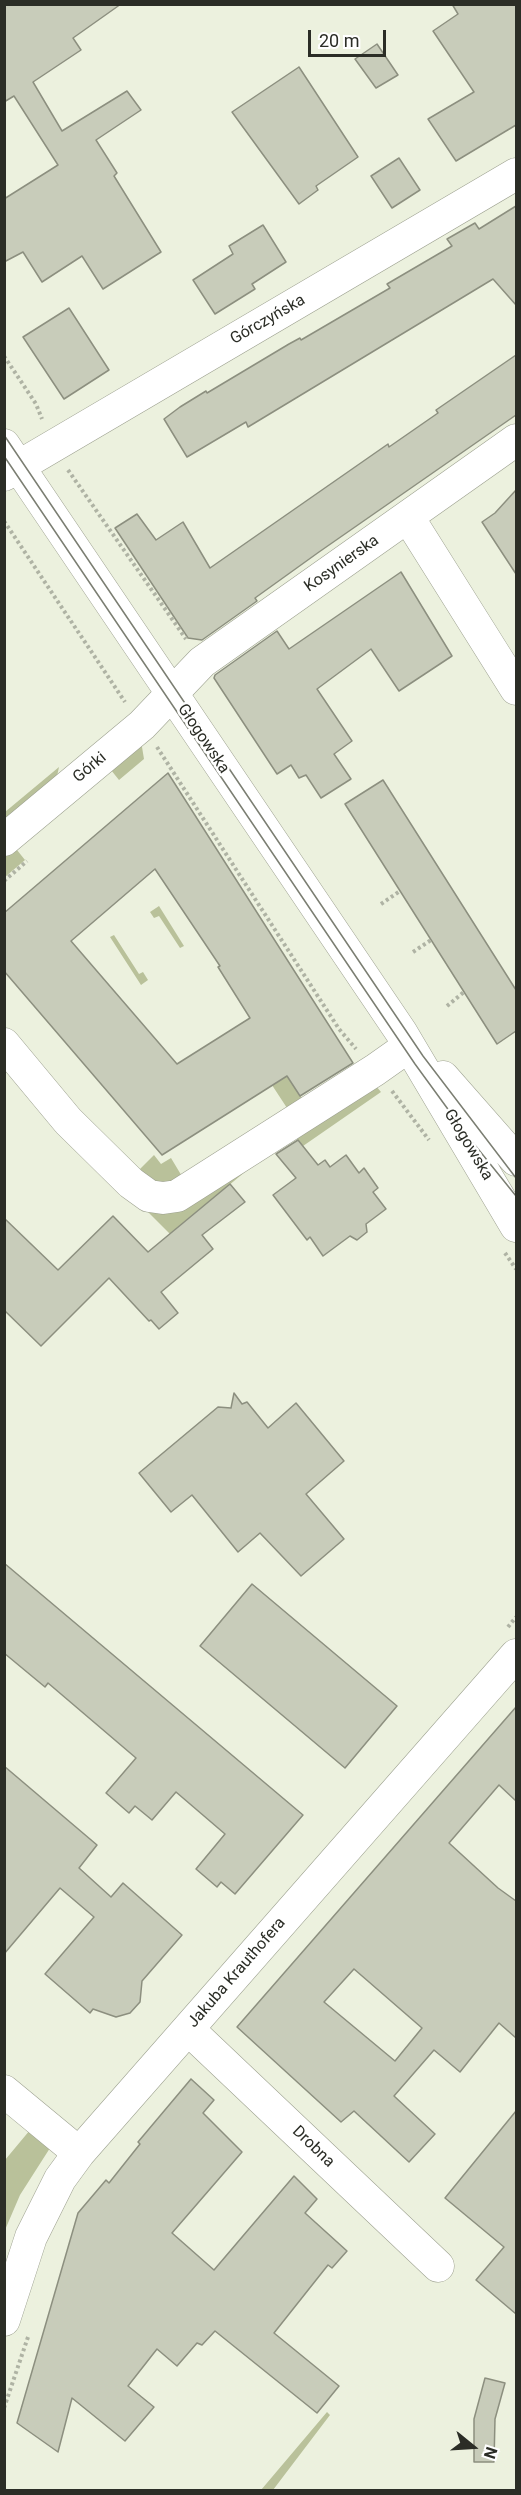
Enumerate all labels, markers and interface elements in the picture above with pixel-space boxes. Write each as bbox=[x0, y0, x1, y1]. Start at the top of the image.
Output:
scale bar bbox=[311, 18, 389, 56]
text: 20 m bbox=[319, 30, 359, 51]
street label: Górczyńska bbox=[227, 291, 309, 349]
street label: Kosynierska bbox=[301, 531, 383, 597]
street label: Głogowska bbox=[173, 701, 233, 777]
street label: Górki bbox=[69, 749, 111, 787]
street label: Głogowska bbox=[439, 1106, 497, 1184]
street label: Jakuba Krauthofera bbox=[184, 1914, 290, 2032]
street label: Drobna bbox=[288, 2122, 338, 2172]
north arrow bbox=[443, 2417, 503, 2477]
text: N bbox=[480, 2444, 501, 2461]

